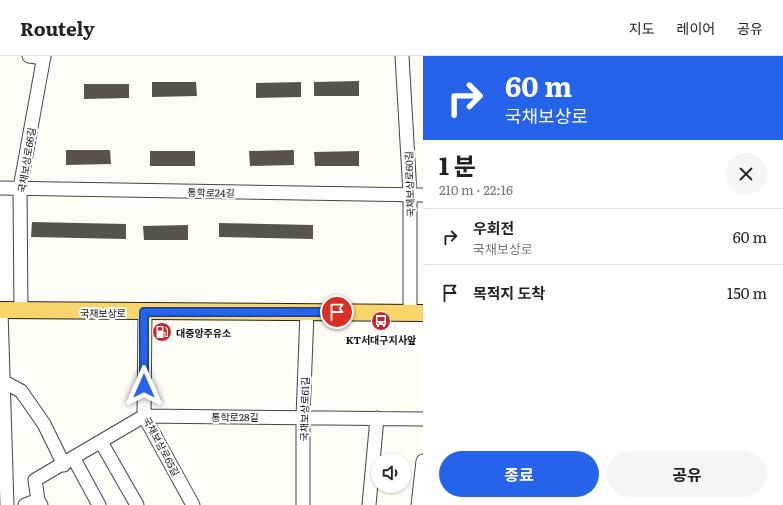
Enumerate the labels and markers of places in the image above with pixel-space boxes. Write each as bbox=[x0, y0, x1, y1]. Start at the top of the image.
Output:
pin bbox=[320, 295, 354, 329]
bus stop icon: KT서대구지사앞 bbox=[370, 310, 392, 332]
fuel station icon: 대중앙주유소 bbox=[151, 321, 173, 343]
place label: 대중앙주유소 bbox=[176, 325, 231, 340]
place label: KT서대구지사앞 bbox=[346, 332, 416, 347]

